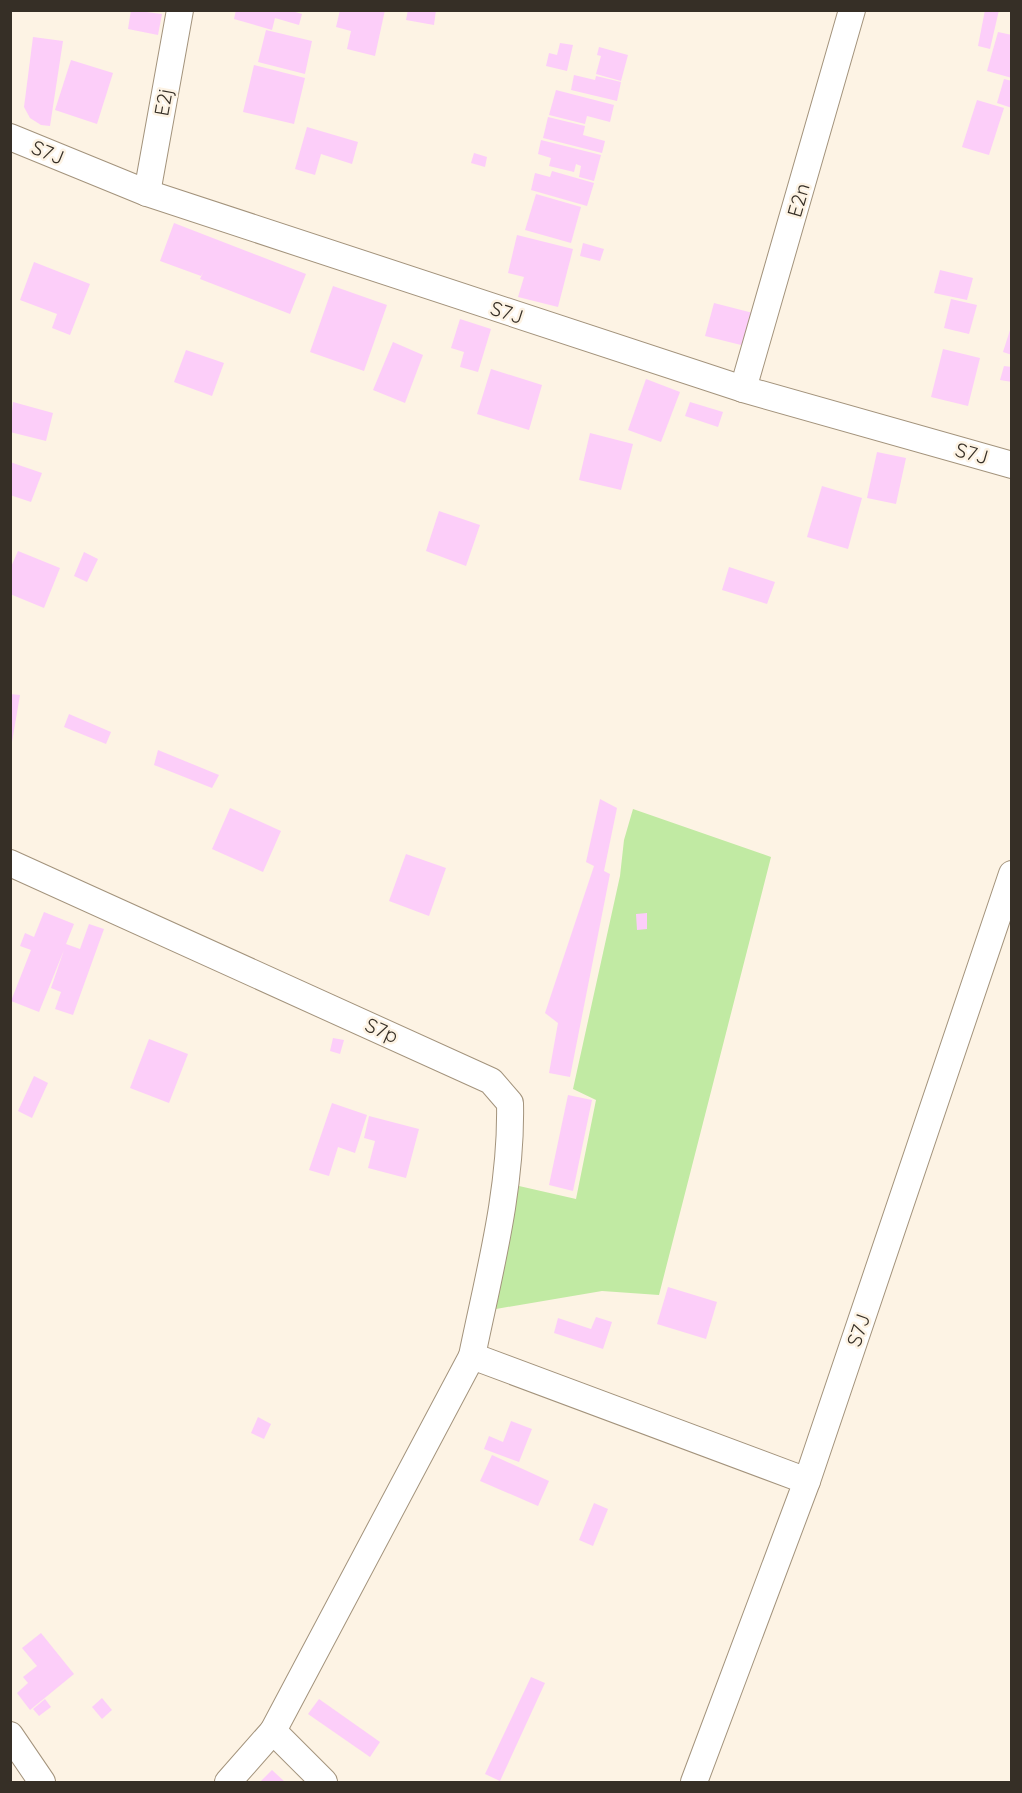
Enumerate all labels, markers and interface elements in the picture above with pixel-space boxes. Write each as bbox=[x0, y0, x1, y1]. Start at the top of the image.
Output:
street label: E2j bbox=[148, 86, 178, 118]
street label: S7J bbox=[28, 134, 68, 170]
street label: E2n bbox=[781, 180, 815, 220]
street label: S7J bbox=[487, 295, 527, 329]
street label: S7J bbox=[953, 436, 991, 470]
street label: S7p bbox=[362, 1012, 402, 1048]
street label: S7J bbox=[841, 1310, 875, 1350]

